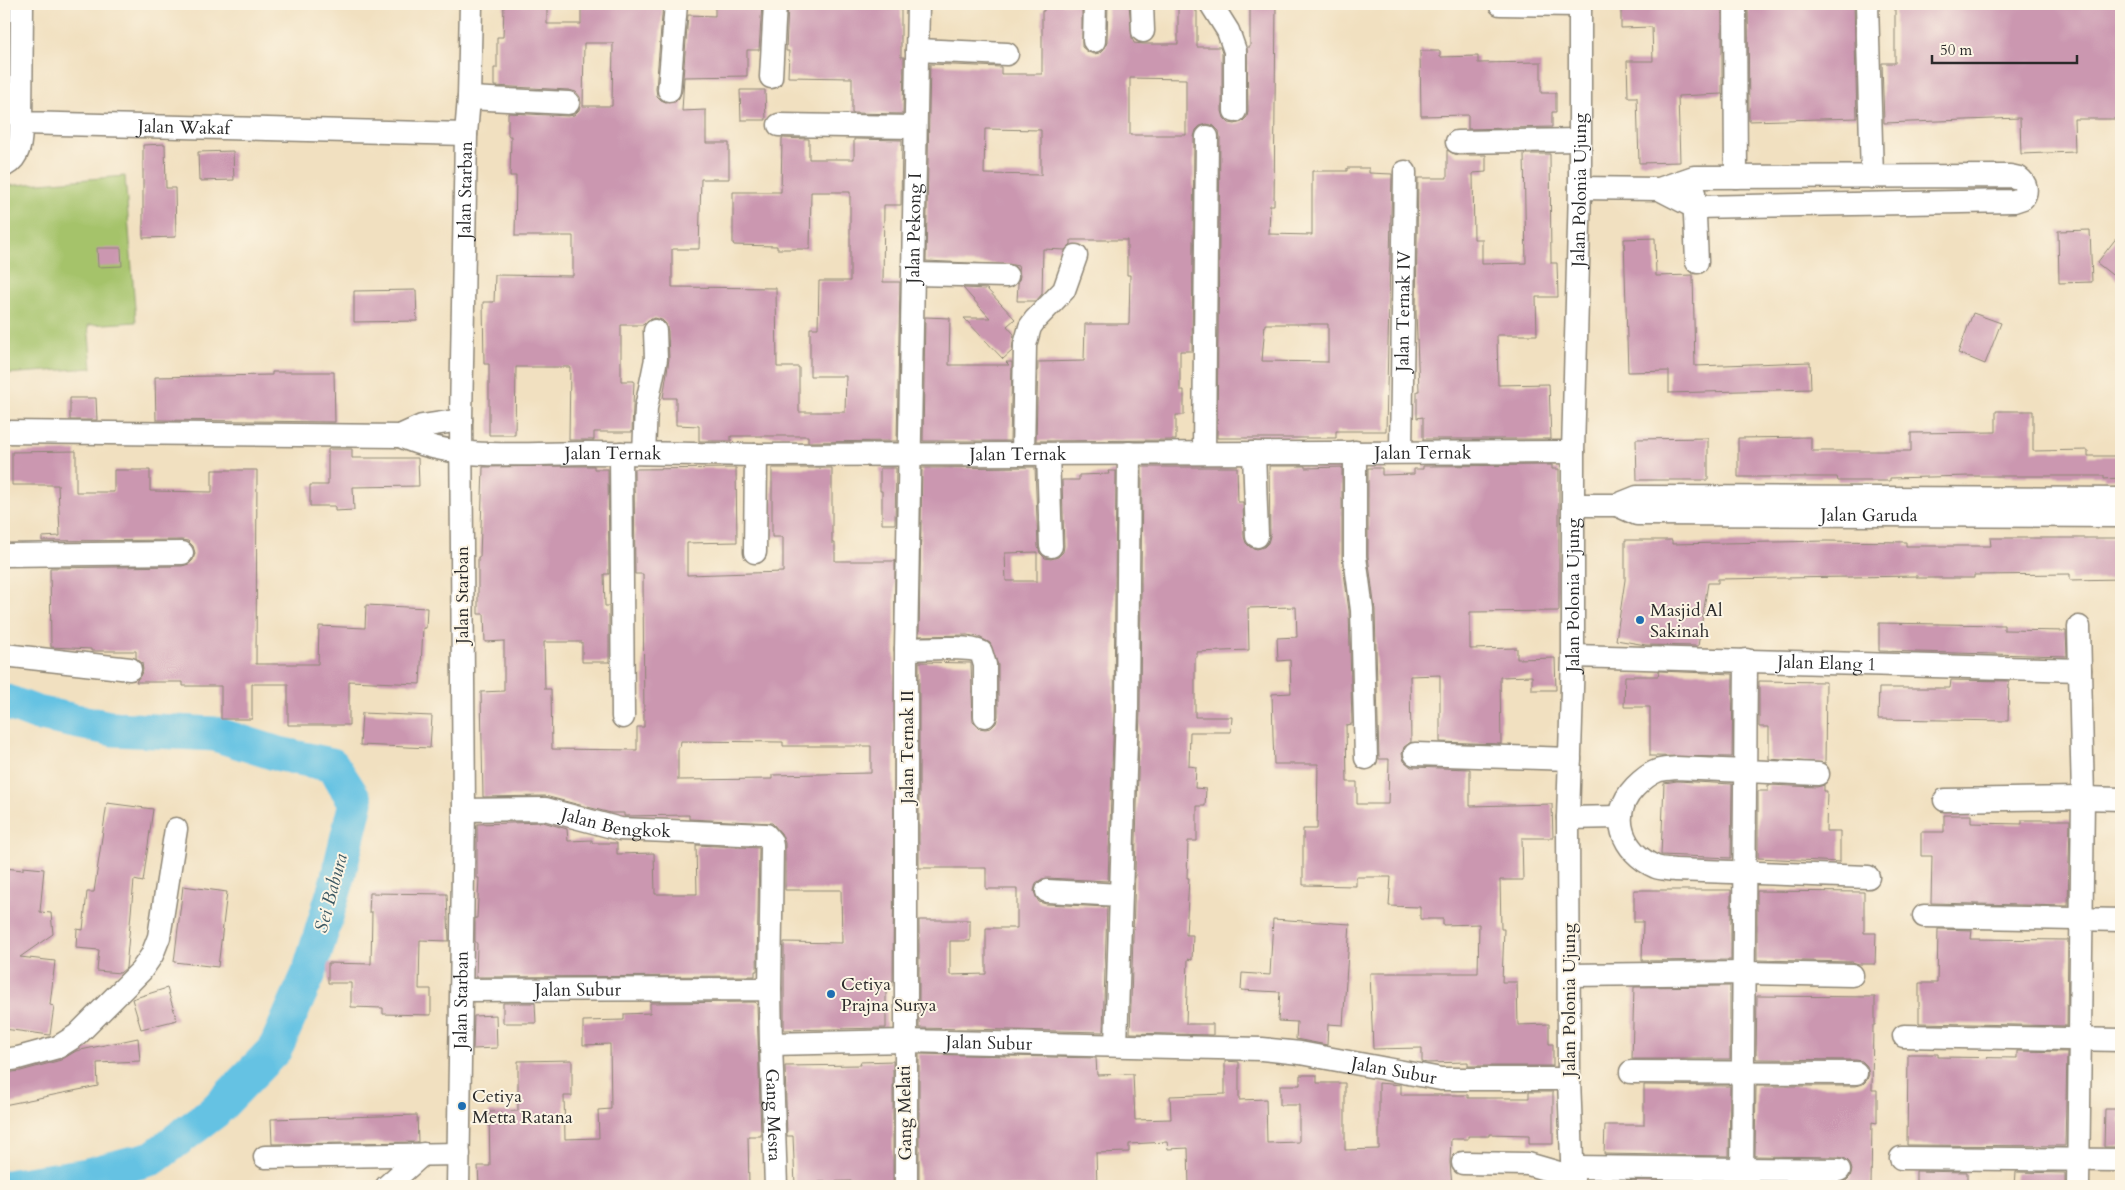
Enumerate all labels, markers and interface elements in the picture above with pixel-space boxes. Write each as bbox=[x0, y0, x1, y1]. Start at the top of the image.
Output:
scale bar bbox=[1932, 32, 2078, 64]
text: 50 m bbox=[1940, 40, 1972, 60]
street label: Jalan Polonia Ujung bbox=[1565, 112, 1593, 271]
street label: Jalan Wakaf bbox=[135, 113, 234, 141]
street label: Jalan Starban bbox=[452, 140, 478, 242]
street label: Jalan Pekong I bbox=[900, 172, 927, 287]
street label: Jalan Ternak IV bbox=[1390, 249, 1416, 375]
street label: Jalan Ternak bbox=[561, 440, 662, 466]
street label: Jalan Ternak bbox=[1371, 440, 1472, 465]
street label: Jalan Ternak bbox=[966, 441, 1067, 467]
street label: Jalan Garuda bbox=[1817, 502, 1918, 528]
street label: Jalan Polonia Ujung bbox=[1560, 517, 1586, 676]
street label: Jalan Starban bbox=[450, 545, 475, 647]
place label: Masjid Al Sakinah bbox=[1650, 598, 1723, 644]
marker: Masjid Al Sakinah bbox=[1634, 614, 1646, 626]
street label: Jalan Elang 1 bbox=[1774, 649, 1877, 677]
street label: Jalan Ternak II bbox=[895, 690, 920, 807]
street label: Jalan Bengkok bbox=[556, 801, 672, 844]
water label: Sei Babura bbox=[308, 850, 354, 935]
street label: Jalan Polonia Ujung bbox=[1557, 922, 1582, 1080]
street label: Jalan Starban bbox=[448, 950, 474, 1052]
place label: Cetiya Prajna Surya bbox=[841, 972, 937, 1018]
street label: Jalan Subur bbox=[532, 977, 622, 1002]
marker: Cetiya Prajna Surya bbox=[825, 988, 837, 1000]
street label: Jalan Subur bbox=[942, 1029, 1033, 1056]
street label: Jalan Subur bbox=[1346, 1050, 1439, 1091]
street label: Gang Melati bbox=[892, 1065, 918, 1161]
street label: Gang Mesra bbox=[759, 1068, 788, 1162]
place label: Cetiya Metta Ratana bbox=[472, 1084, 573, 1130]
marker: Cetiya Metta Ratana bbox=[456, 1100, 468, 1112]

